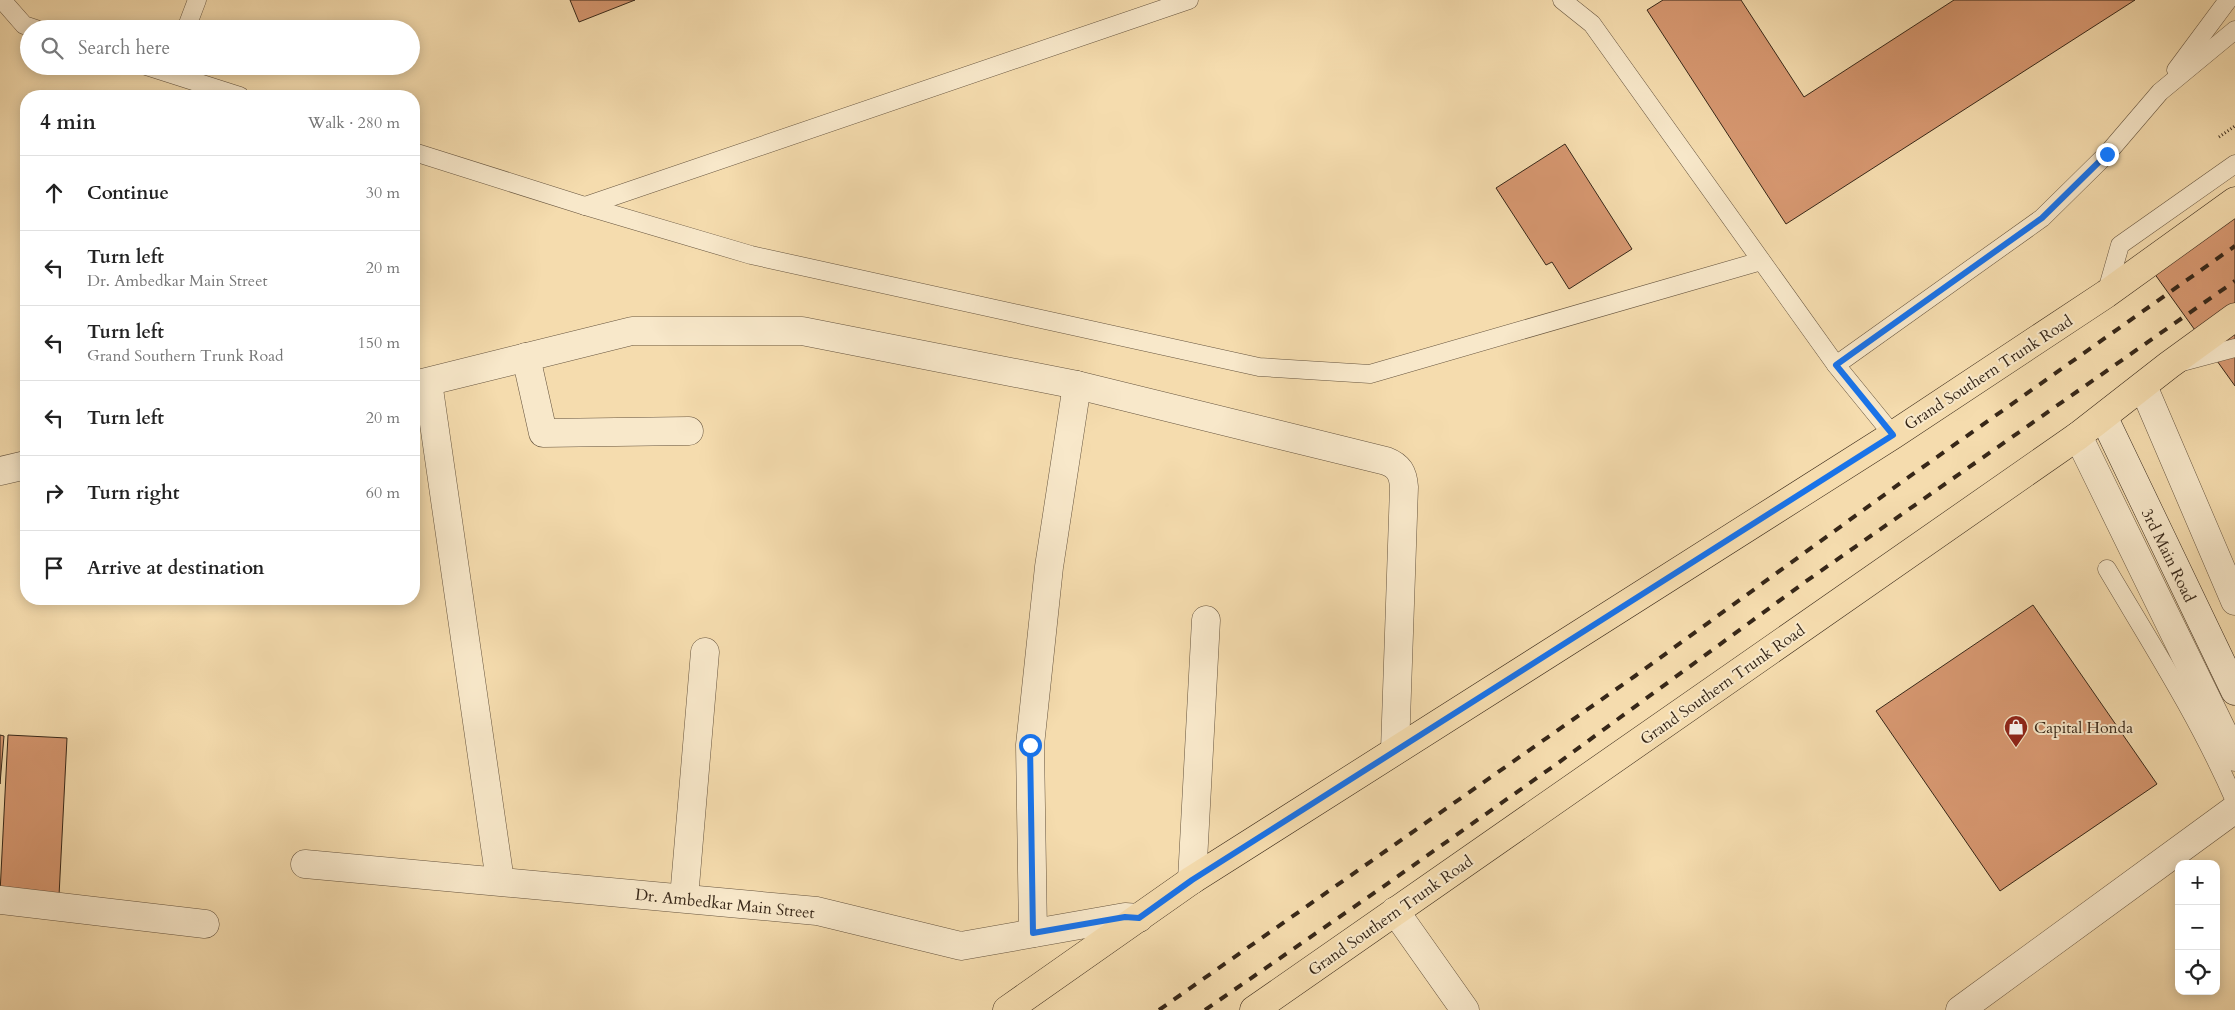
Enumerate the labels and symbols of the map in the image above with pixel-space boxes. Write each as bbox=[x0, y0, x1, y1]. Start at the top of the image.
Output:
route end bbox=[2096, 143, 2119, 166]
street label: Grand Southern Trunk Road bbox=[1900, 310, 2077, 436]
street label: 3rd Main Road bbox=[2136, 505, 2201, 606]
street label: Grand Southern Trunk Road bbox=[1636, 619, 1810, 750]
shop icon: Capital Honda bbox=[2003, 714, 2029, 748]
place label: Capital Honda bbox=[2034, 717, 2133, 739]
route start bbox=[1019, 734, 1042, 757]
street label: Grand Southern Trunk Road bbox=[1304, 850, 1478, 981]
street label: Dr. Ambedkar Main Street bbox=[634, 884, 816, 924]

